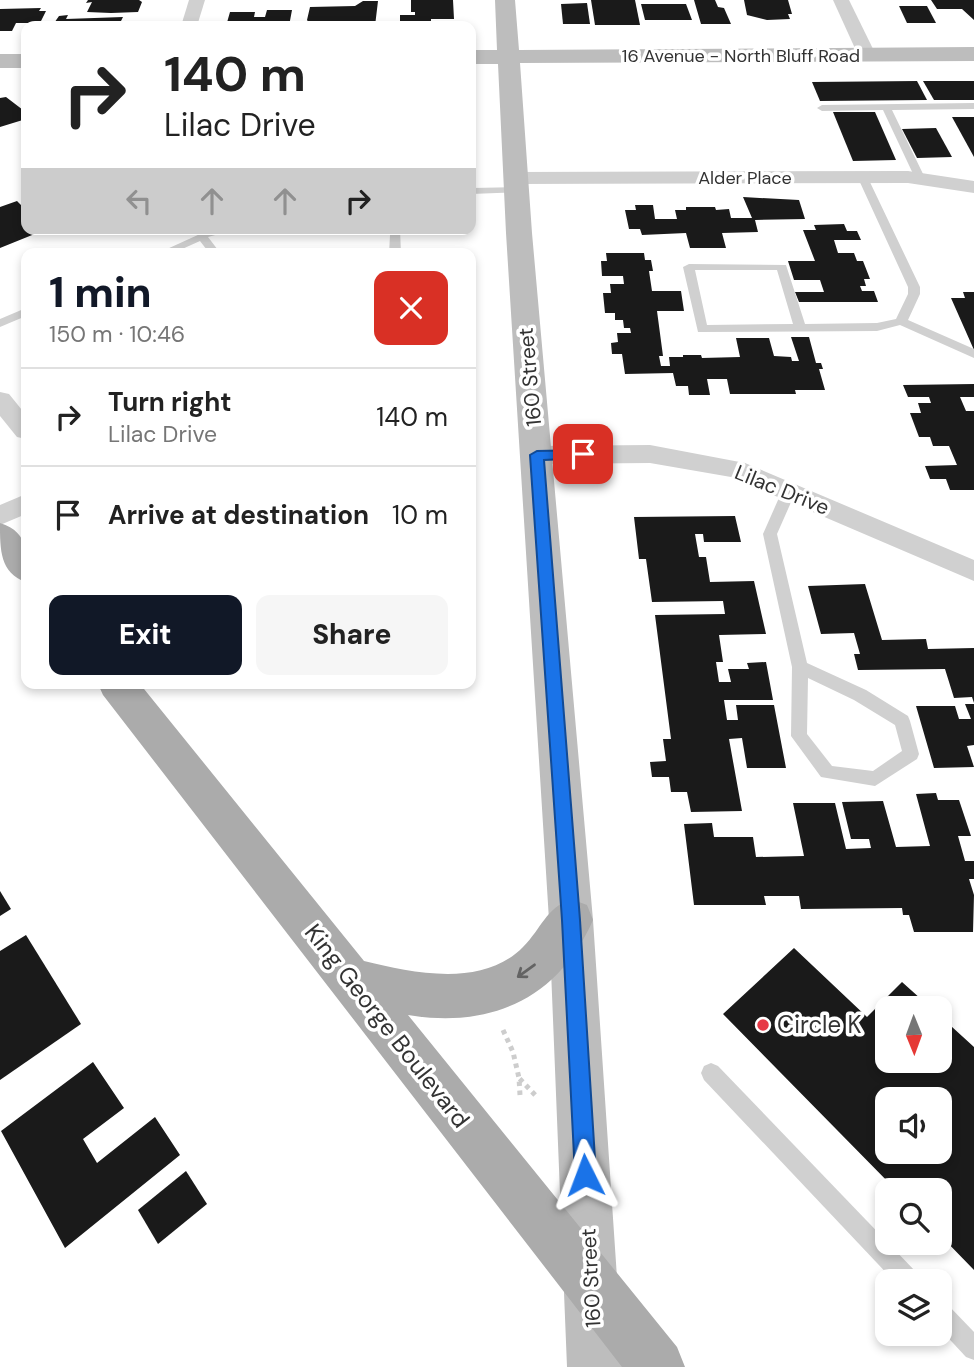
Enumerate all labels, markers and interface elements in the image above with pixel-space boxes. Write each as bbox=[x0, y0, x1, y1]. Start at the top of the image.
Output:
text: 140 m bbox=[164, 42, 306, 106]
street label: 16 Avenue - North Bluff Road bbox=[622, 44, 860, 68]
icon: right bbox=[49, 49, 140, 140]
text: Lilac Drive bbox=[164, 104, 316, 146]
street label: Alder Place bbox=[698, 166, 792, 190]
icon: left bbox=[120, 182, 158, 220]
icon: ahead bbox=[193, 182, 231, 220]
icon: ahead bbox=[266, 182, 304, 220]
icon: right bbox=[339, 182, 377, 220]
text: 1 min bbox=[49, 265, 152, 320]
button: close bbox=[374, 271, 448, 345]
text: 150 m · 10:46 bbox=[49, 319, 185, 349]
street label: 160 Street bbox=[512, 326, 548, 428]
text: Turn right bbox=[108, 385, 232, 419]
icon: right bbox=[49, 398, 87, 436]
text: 140 m bbox=[376, 400, 448, 434]
text: Lilac Drive bbox=[108, 419, 217, 449]
pin bbox=[553, 424, 613, 484]
icon: arrive bbox=[564, 435, 602, 473]
street label: Lilac Drive bbox=[731, 458, 833, 522]
icon: arrive bbox=[49, 496, 87, 534]
text: Arrive at destination bbox=[108, 498, 369, 532]
text: 10 m bbox=[392, 498, 448, 532]
button: Exit bbox=[49, 595, 242, 675]
button: Share bbox=[256, 595, 448, 675]
street label: King George Boulevard bbox=[298, 917, 477, 1134]
one-way arrow bbox=[517, 963, 536, 978]
north arrow bbox=[875, 996, 952, 1073]
map controls bbox=[875, 996, 952, 1346]
place label: Circle K bbox=[777, 1009, 862, 1040]
marker: Circle K bbox=[755, 1017, 771, 1033]
button: sound bbox=[875, 1087, 952, 1164]
position arrow bbox=[548, 1138, 622, 1212]
button: search bbox=[875, 1178, 952, 1255]
street label: 160 Street bbox=[574, 1228, 608, 1328]
button: layers bbox=[875, 1269, 952, 1346]

